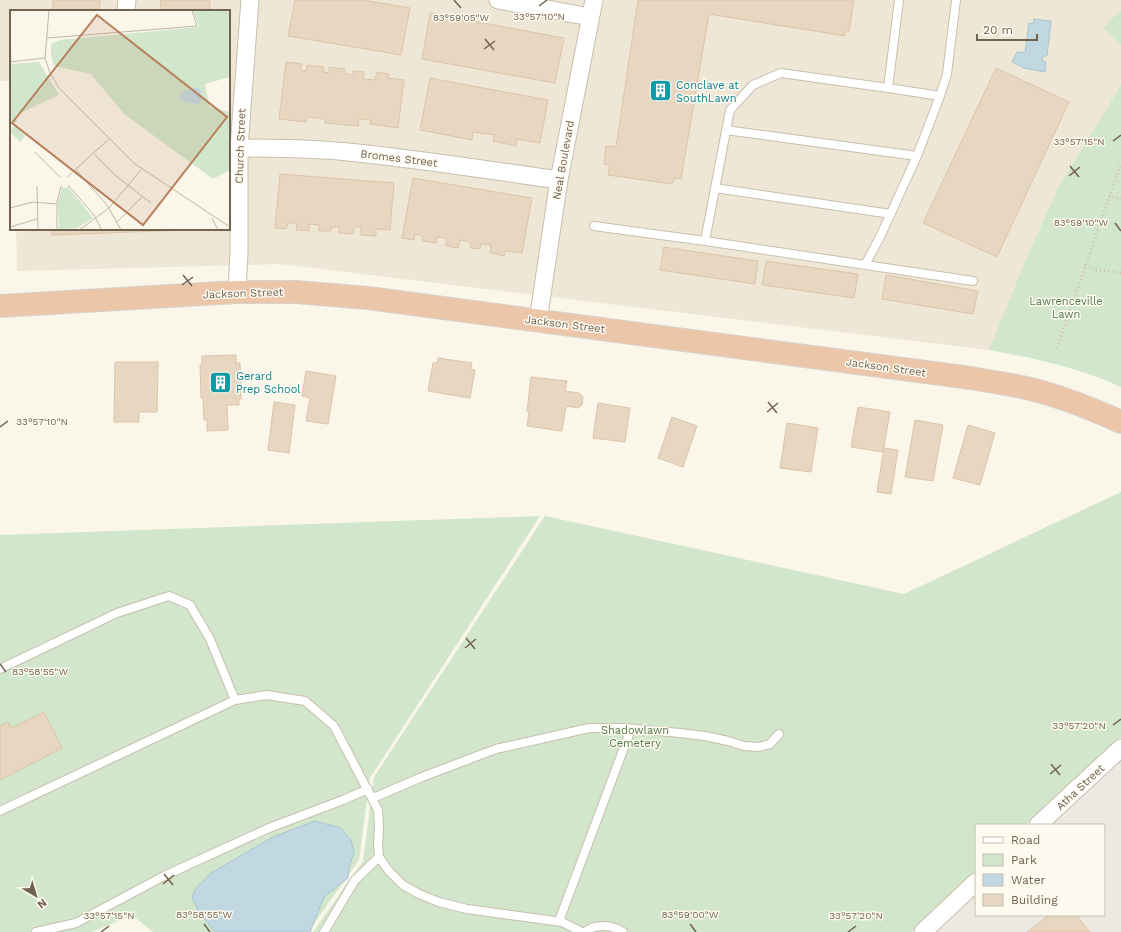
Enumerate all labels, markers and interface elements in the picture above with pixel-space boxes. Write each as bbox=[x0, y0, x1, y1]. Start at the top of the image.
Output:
inset map bbox=[10, 10, 230, 230]
text: 33°57'10"N bbox=[513, 11, 565, 22]
text: 83°59'05"W bbox=[433, 12, 490, 23]
scale bar bbox=[977, 16, 1037, 42]
text: 20 m bbox=[983, 23, 1013, 37]
building icon: Conclave at SouthLawn bbox=[647, 78, 673, 104]
place label: Conclave at SouthLawn bbox=[676, 79, 739, 105]
street label: Church Street bbox=[233, 108, 248, 184]
street label: Neal Boulevard bbox=[550, 119, 577, 201]
text: 33°57'15"N bbox=[1053, 136, 1105, 147]
street label: Bromes Street bbox=[360, 147, 439, 170]
text: 83°59'10"W bbox=[1054, 217, 1109, 228]
street label: Jackson Street bbox=[203, 286, 284, 301]
park label: Lawrenceville Lawn bbox=[1029, 295, 1103, 321]
street label: Jackson Street bbox=[524, 313, 606, 336]
street label: Jackson Street bbox=[845, 355, 927, 380]
building icon: Gerard Prep School bbox=[207, 369, 233, 395]
place label: Gerard Prep School bbox=[236, 370, 301, 396]
text: 33°57'10"N bbox=[16, 416, 68, 427]
text: 83°58'55"W bbox=[12, 666, 68, 677]
text: 33°57'20"N bbox=[1052, 720, 1106, 731]
park label: Shadowlawn Cemetery bbox=[601, 724, 669, 750]
street label: Atha Street bbox=[1054, 762, 1107, 813]
legend bbox=[975, 824, 1105, 916]
text: Road bbox=[1011, 833, 1040, 847]
text: Park bbox=[1011, 853, 1037, 867]
text: Water bbox=[1011, 873, 1046, 887]
north arrow bbox=[16, 876, 56, 916]
text: Building bbox=[1011, 893, 1058, 907]
text: N bbox=[35, 896, 49, 911]
text: 83°58'55"W bbox=[176, 909, 232, 920]
text: 83°59'00"W bbox=[662, 909, 719, 920]
text: 33°57'15"N bbox=[83, 910, 135, 921]
text: 33°57'20"N bbox=[829, 910, 883, 921]

